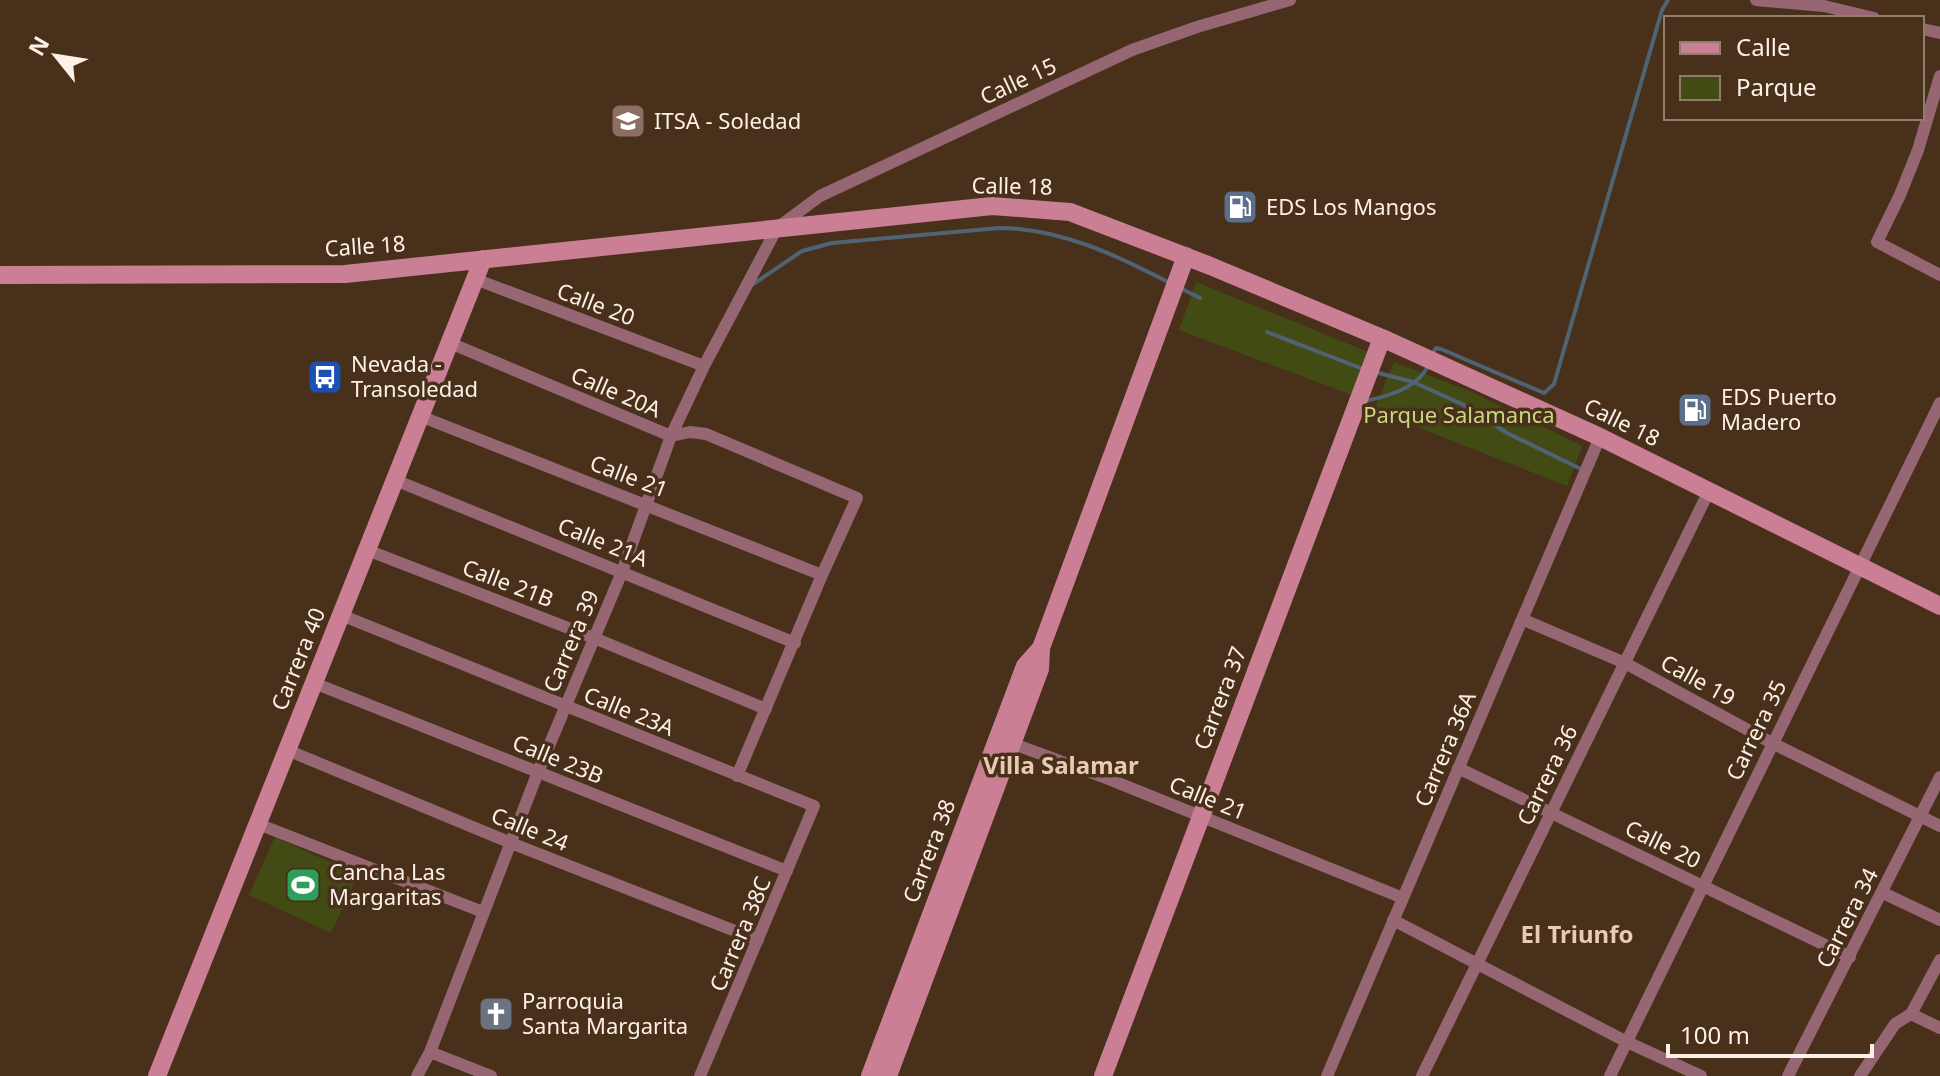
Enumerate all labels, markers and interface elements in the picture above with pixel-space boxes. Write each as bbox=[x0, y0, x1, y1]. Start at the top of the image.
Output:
north arrow bbox=[16, 16, 96, 96]
legend bbox=[1664, 16, 1924, 120]
text: N bbox=[20, 30, 55, 61]
text: Calle bbox=[1736, 30, 1791, 63]
street label: Calle 15 bbox=[975, 49, 1061, 111]
text: Parque bbox=[1736, 70, 1817, 103]
school or university icon: ITSA - Soledad bbox=[609, 102, 647, 140]
place label: ITSA - Soledad bbox=[654, 105, 801, 135]
street label: Calle 18 bbox=[971, 169, 1053, 201]
fuel station icon: EDS Los Mangos bbox=[1221, 188, 1259, 226]
place label: EDS Los Mangos bbox=[1266, 191, 1436, 221]
street label: Calle 18 bbox=[324, 227, 406, 263]
street label: Calle 20 bbox=[553, 275, 640, 332]
place label: Nevada - Transoledad bbox=[351, 348, 478, 403]
bus stop icon: Nevada - Transoledad bbox=[306, 358, 344, 396]
street label: Calle 20A bbox=[567, 359, 667, 424]
place label: EDS Puerto Madero bbox=[1721, 381, 1837, 436]
street label: Calle 18 bbox=[1580, 390, 1665, 452]
fuel station icon: EDS Puerto Madero bbox=[1676, 391, 1714, 429]
park label: Parque Salamanca bbox=[1363, 399, 1555, 429]
street label: Calle 21 bbox=[586, 447, 673, 504]
street label: Calle 21A bbox=[554, 509, 654, 573]
street label: Calle 21B bbox=[459, 551, 558, 613]
street label: Carrera 39 bbox=[535, 585, 605, 696]
street label: Carrera 40 bbox=[263, 603, 331, 714]
street label: Carrera 37 bbox=[1186, 642, 1252, 754]
street label: Calle 19 bbox=[1656, 646, 1741, 712]
street label: Carrera 35 bbox=[1718, 674, 1792, 785]
street label: Calle 23A bbox=[580, 678, 680, 742]
street label: Carrera 36A bbox=[1406, 686, 1482, 811]
street label: Carrera 36 bbox=[1509, 719, 1583, 830]
street label: Calle 23B bbox=[509, 726, 608, 790]
district label: Villa Salamar bbox=[983, 748, 1139, 781]
street label: Calle 21 bbox=[1165, 768, 1252, 826]
street label: Carrera 38 bbox=[895, 795, 961, 907]
street label: Calle 24 bbox=[487, 799, 574, 857]
street label: Calle 20 bbox=[1621, 812, 1706, 874]
place label: Cancha Las Margaritas bbox=[329, 856, 445, 911]
street label: Carrera 34 bbox=[1808, 862, 1884, 973]
sports icon: Cancha Las Margaritas bbox=[284, 866, 322, 904]
street label: Carrera 38C bbox=[701, 871, 777, 996]
district label: El Triunfo bbox=[1521, 917, 1633, 950]
place label: Parroquia Santa Margarita bbox=[522, 985, 688, 1040]
church icon: Parroquia Santa Margarita bbox=[477, 995, 515, 1033]
scale bar bbox=[1668, 1008, 1872, 1058]
text: 100 m bbox=[1680, 1018, 1750, 1051]

